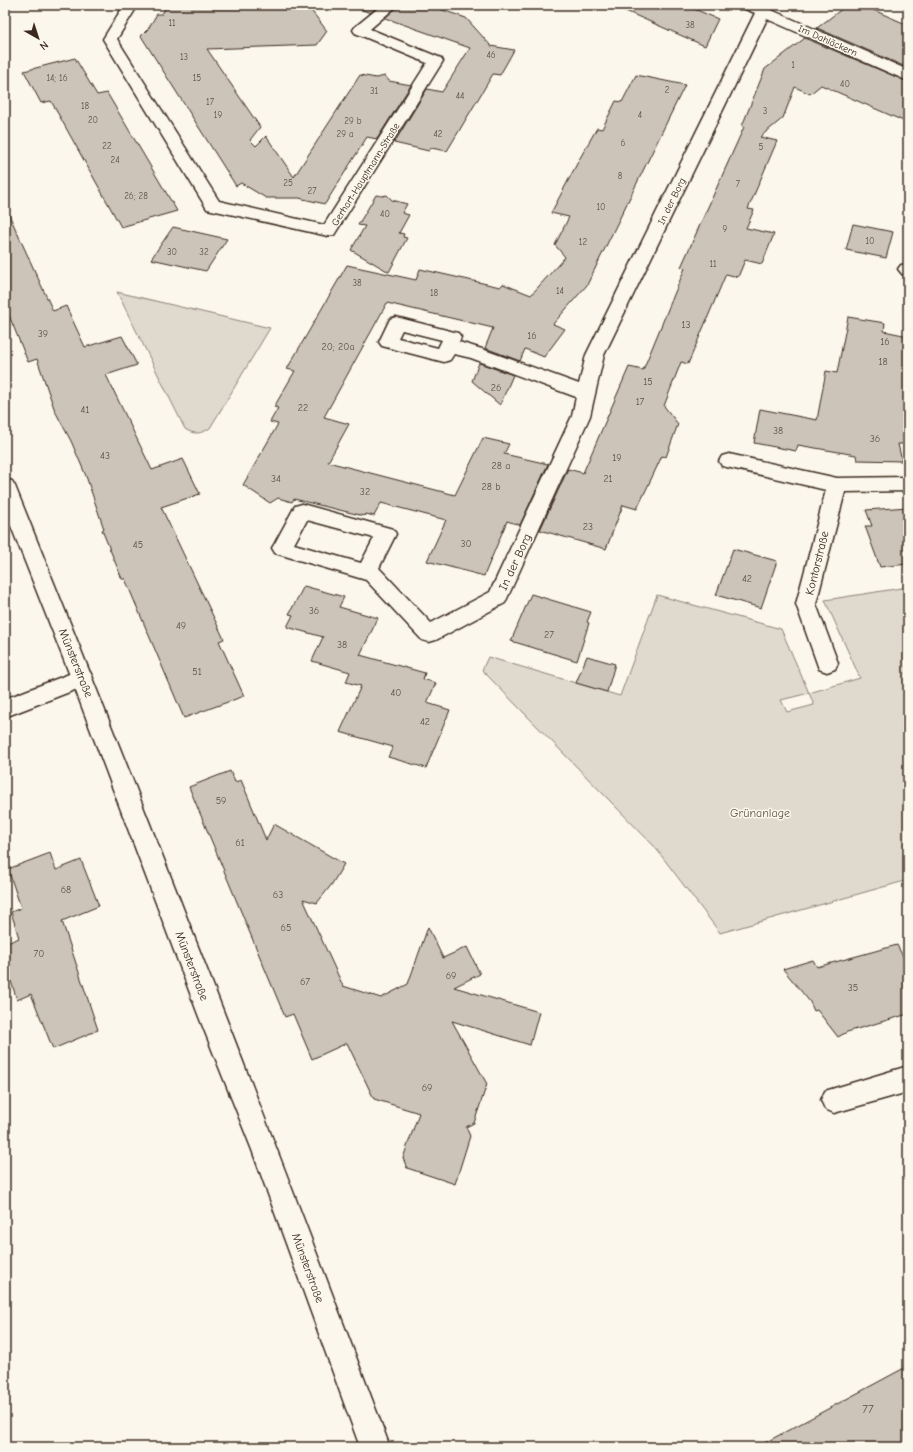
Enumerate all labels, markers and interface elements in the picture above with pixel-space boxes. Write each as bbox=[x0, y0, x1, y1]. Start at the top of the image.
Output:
north arrow bbox=[18, 18, 58, 58]
house number: 11 bbox=[168, 18, 176, 28]
house number: 38 bbox=[685, 20, 695, 30]
street label: Im Dahläckern bbox=[796, 22, 859, 59]
text: N bbox=[37, 38, 51, 53]
house number: 46 bbox=[486, 50, 496, 60]
house number: 13 bbox=[180, 52, 188, 62]
house number: 1 bbox=[791, 60, 795, 70]
house number: 14; 16 bbox=[46, 73, 68, 83]
house number: 15 bbox=[193, 73, 201, 83]
house number: 40 bbox=[840, 79, 850, 89]
house number: 2 bbox=[665, 85, 670, 95]
house number: 31 bbox=[370, 86, 378, 96]
house number: 44 bbox=[456, 91, 464, 101]
house number: 17 bbox=[206, 97, 215, 107]
house number: 18 bbox=[81, 101, 89, 111]
house number: 3 bbox=[763, 106, 767, 116]
house number: 19 bbox=[214, 110, 222, 120]
house number: 4 bbox=[638, 110, 642, 120]
house number: 20 bbox=[88, 115, 98, 125]
house number: 29 b bbox=[344, 116, 362, 126]
street label: Gerhart-Hauptmann-Straße bbox=[329, 121, 403, 228]
house number: 29 a bbox=[336, 129, 354, 139]
house number: 42 bbox=[433, 129, 443, 139]
house number: 6 bbox=[621, 138, 626, 148]
house number: 22 bbox=[102, 141, 112, 151]
house number: 5 bbox=[759, 142, 764, 152]
house number: 24 bbox=[110, 155, 120, 165]
house number: 8 bbox=[618, 171, 623, 181]
street label: In der Borg bbox=[655, 176, 688, 227]
house number: 25 bbox=[283, 178, 293, 188]
house number: 7 bbox=[736, 179, 741, 189]
house number: 27 bbox=[308, 186, 317, 196]
house number: 26; 28 bbox=[124, 191, 148, 201]
house number: 10 bbox=[596, 202, 606, 212]
house number: 40 bbox=[380, 209, 390, 219]
house number: 9 bbox=[723, 224, 728, 234]
house number: 10 bbox=[865, 236, 875, 246]
house number: 12 bbox=[579, 237, 587, 247]
house number: 30 bbox=[167, 247, 177, 257]
house number: 32 bbox=[199, 247, 209, 257]
house number: 11 bbox=[709, 259, 717, 269]
house number: 38 bbox=[352, 278, 362, 288]
house number: 14 bbox=[556, 286, 564, 296]
house number: 18 bbox=[430, 288, 438, 298]
house number: 13 bbox=[681, 319, 691, 331]
house number: 39 bbox=[38, 328, 48, 340]
house number: 16 bbox=[527, 330, 537, 342]
house number: 16 bbox=[880, 336, 890, 348]
house number: 20; 20a bbox=[321, 341, 355, 353]
house number: 18 bbox=[878, 356, 888, 368]
house number: 15 bbox=[643, 376, 653, 388]
house number: 26 bbox=[491, 382, 501, 394]
house number: 17 bbox=[636, 396, 645, 408]
house number: 22 bbox=[298, 402, 308, 414]
house number: 41 bbox=[81, 404, 89, 416]
house number: 38 bbox=[773, 425, 783, 437]
house number: 36 bbox=[870, 433, 880, 445]
house number: 43 bbox=[100, 450, 110, 462]
house number: 19 bbox=[612, 452, 622, 464]
house number: 28 a bbox=[492, 460, 510, 472]
house number: 34 bbox=[271, 473, 281, 485]
house number: 21 bbox=[603, 473, 613, 485]
house number: 28 b bbox=[481, 481, 501, 493]
house number: 32 bbox=[360, 486, 370, 498]
house number: 23 bbox=[583, 521, 593, 533]
street label: Kontorstraße bbox=[802, 530, 832, 596]
street label: In der Borg bbox=[496, 531, 534, 593]
house number: 30 bbox=[460, 538, 472, 550]
house number: 45 bbox=[133, 539, 143, 551]
house number: 42 bbox=[742, 573, 752, 585]
house number: 36 bbox=[309, 605, 319, 617]
house number: 49 bbox=[176, 620, 186, 632]
street label: Münsterstraße bbox=[56, 626, 96, 700]
house number: 27 bbox=[544, 629, 554, 641]
house number: 38 bbox=[337, 639, 347, 651]
house number: 51 bbox=[192, 666, 202, 678]
house number: 40 bbox=[391, 687, 401, 699]
house number: 42 bbox=[420, 716, 430, 728]
house number: 59 bbox=[216, 795, 226, 807]
park label: Grünanlage bbox=[730, 806, 790, 820]
house number: 61 bbox=[235, 837, 245, 849]
house number: 68 bbox=[61, 884, 71, 896]
house number: 63 bbox=[273, 889, 283, 901]
house number: 65 bbox=[281, 922, 291, 934]
street label: Münsterstraße bbox=[172, 929, 212, 1003]
house number: 70 bbox=[34, 948, 44, 960]
house number: 69 bbox=[446, 970, 456, 982]
house number: 67 bbox=[300, 976, 310, 988]
house number: 35 bbox=[848, 982, 858, 994]
house number: 69 bbox=[422, 1082, 432, 1094]
street label: Münsterstraße bbox=[289, 1231, 327, 1305]
house number: 77 bbox=[862, 1402, 874, 1416]

